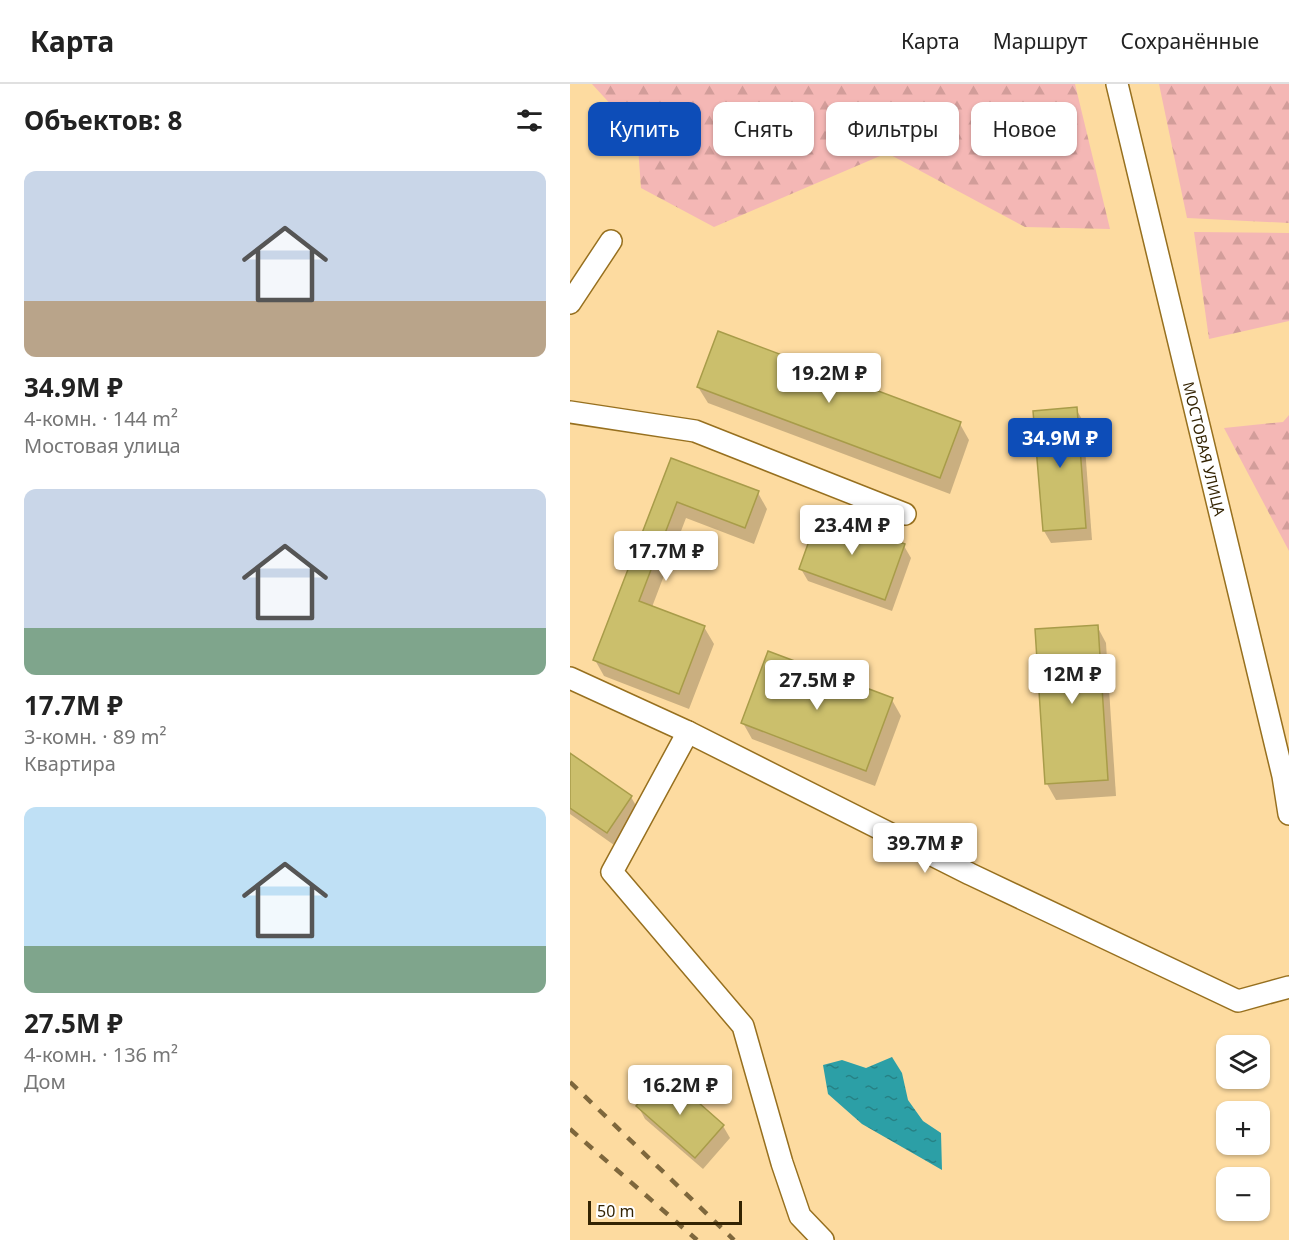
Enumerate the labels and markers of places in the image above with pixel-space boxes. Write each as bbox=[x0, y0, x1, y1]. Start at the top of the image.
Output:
pin: 19.2M ₽ bbox=[774, 353, 884, 404]
pin: 34.9M ₽ bbox=[1005, 418, 1115, 469]
pin: 23.4M ₽ bbox=[797, 505, 907, 556]
pin: 17.7M ₽ bbox=[611, 531, 721, 582]
pin: 12M ₽ bbox=[1030, 654, 1114, 705]
pin: 27.5M ₽ bbox=[762, 660, 872, 711]
pin: 39.7M ₽ bbox=[870, 823, 980, 874]
pin: 16.2M ₽ bbox=[625, 1065, 735, 1116]

